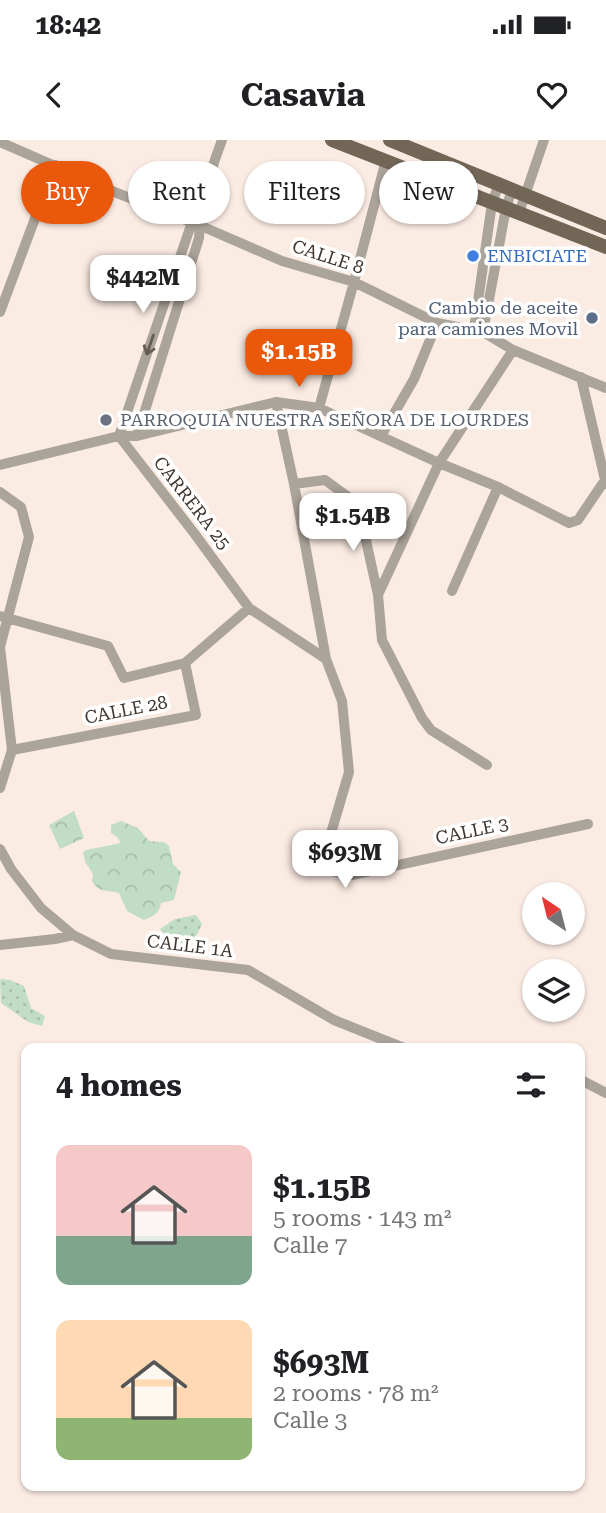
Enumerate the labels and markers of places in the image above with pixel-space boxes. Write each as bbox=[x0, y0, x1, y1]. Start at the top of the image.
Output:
place label: ENBICIATE bbox=[487, 245, 587, 266]
marker: ENBICIATE bbox=[465, 248, 481, 264]
pin: $442M bbox=[94, 256, 192, 315]
place label: Cambio de aceite para camiones Movil bbox=[398, 297, 578, 339]
marker: Cambio de aceite para camiones Movil bbox=[584, 310, 600, 326]
pin: $1.15B bbox=[242, 330, 356, 389]
place label: PARROQUIA NUESTRA SEÑORA DE LOURDES bbox=[120, 409, 529, 430]
marker: PARROQUIA NUESTRA SEÑORA DE LOURDES bbox=[98, 412, 114, 428]
pin: $1.54B bbox=[296, 494, 410, 553]
pin: $693M bbox=[296, 830, 394, 890]

